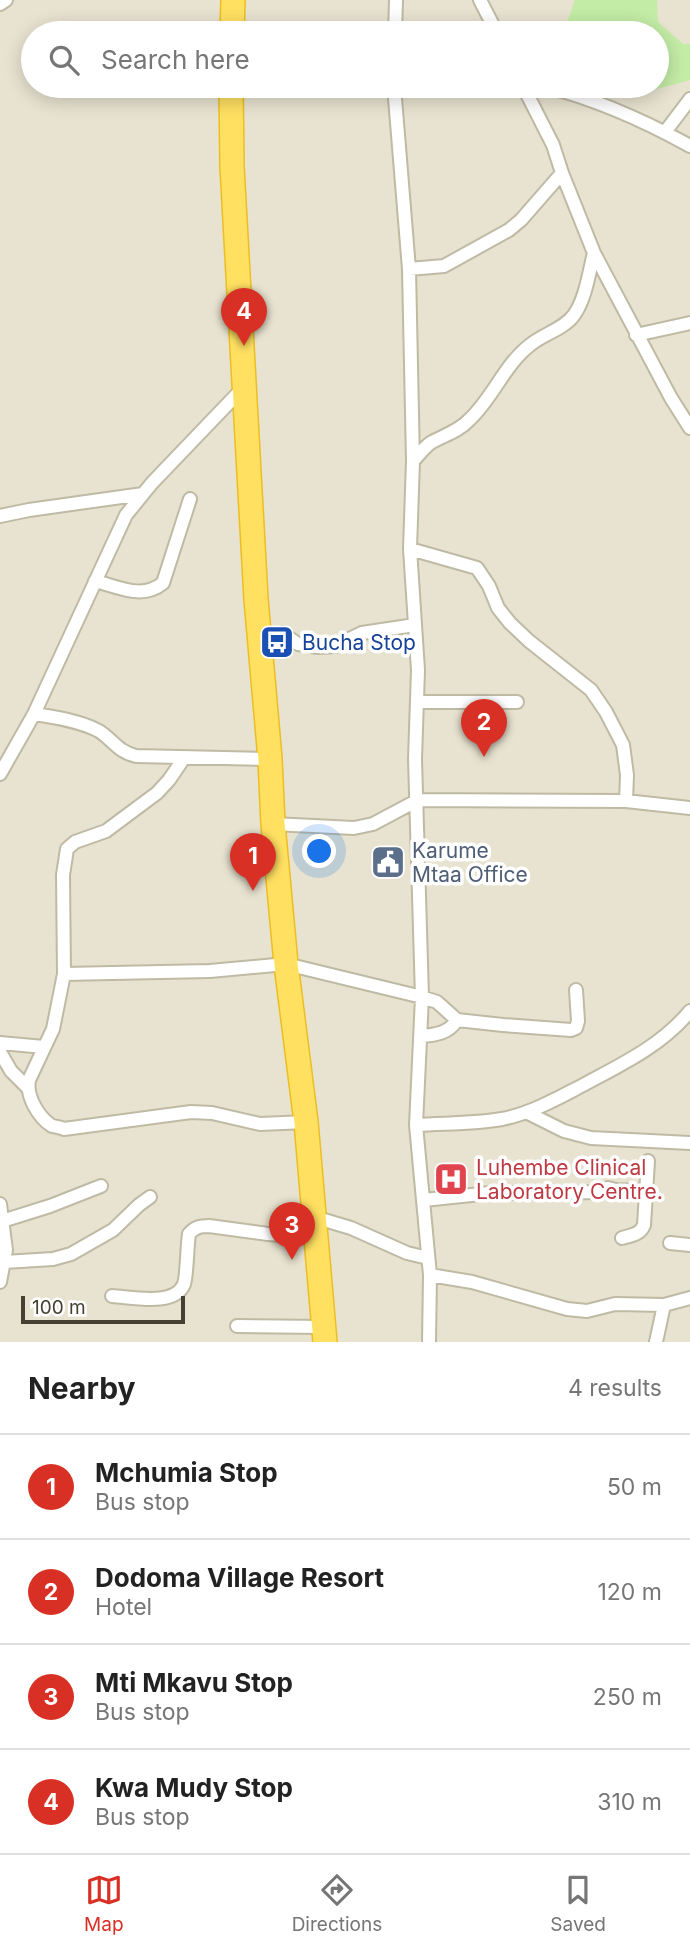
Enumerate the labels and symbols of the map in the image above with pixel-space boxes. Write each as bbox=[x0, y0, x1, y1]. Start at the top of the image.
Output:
pin: 4 bbox=[221, 288, 267, 346]
bus stop icon: Bucha Stop bbox=[258, 623, 296, 661]
place label: Bucha Stop bbox=[302, 630, 416, 655]
pin: 2 bbox=[461, 699, 507, 757]
pin: 1 bbox=[230, 833, 276, 891]
your location bbox=[302, 834, 336, 868]
place label: Karume Mtaa Office bbox=[412, 838, 528, 887]
public building icon: Karume Mtaa Office bbox=[369, 843, 407, 881]
place label: Luhembe Clinical Laboratory Centre. bbox=[476, 1155, 663, 1204]
hospital icon: Luhembe Clinical Laboratory Centre. bbox=[432, 1160, 470, 1198]
pin: 3 bbox=[269, 1202, 315, 1260]
scale bar bbox=[21, 1293, 186, 1325]

